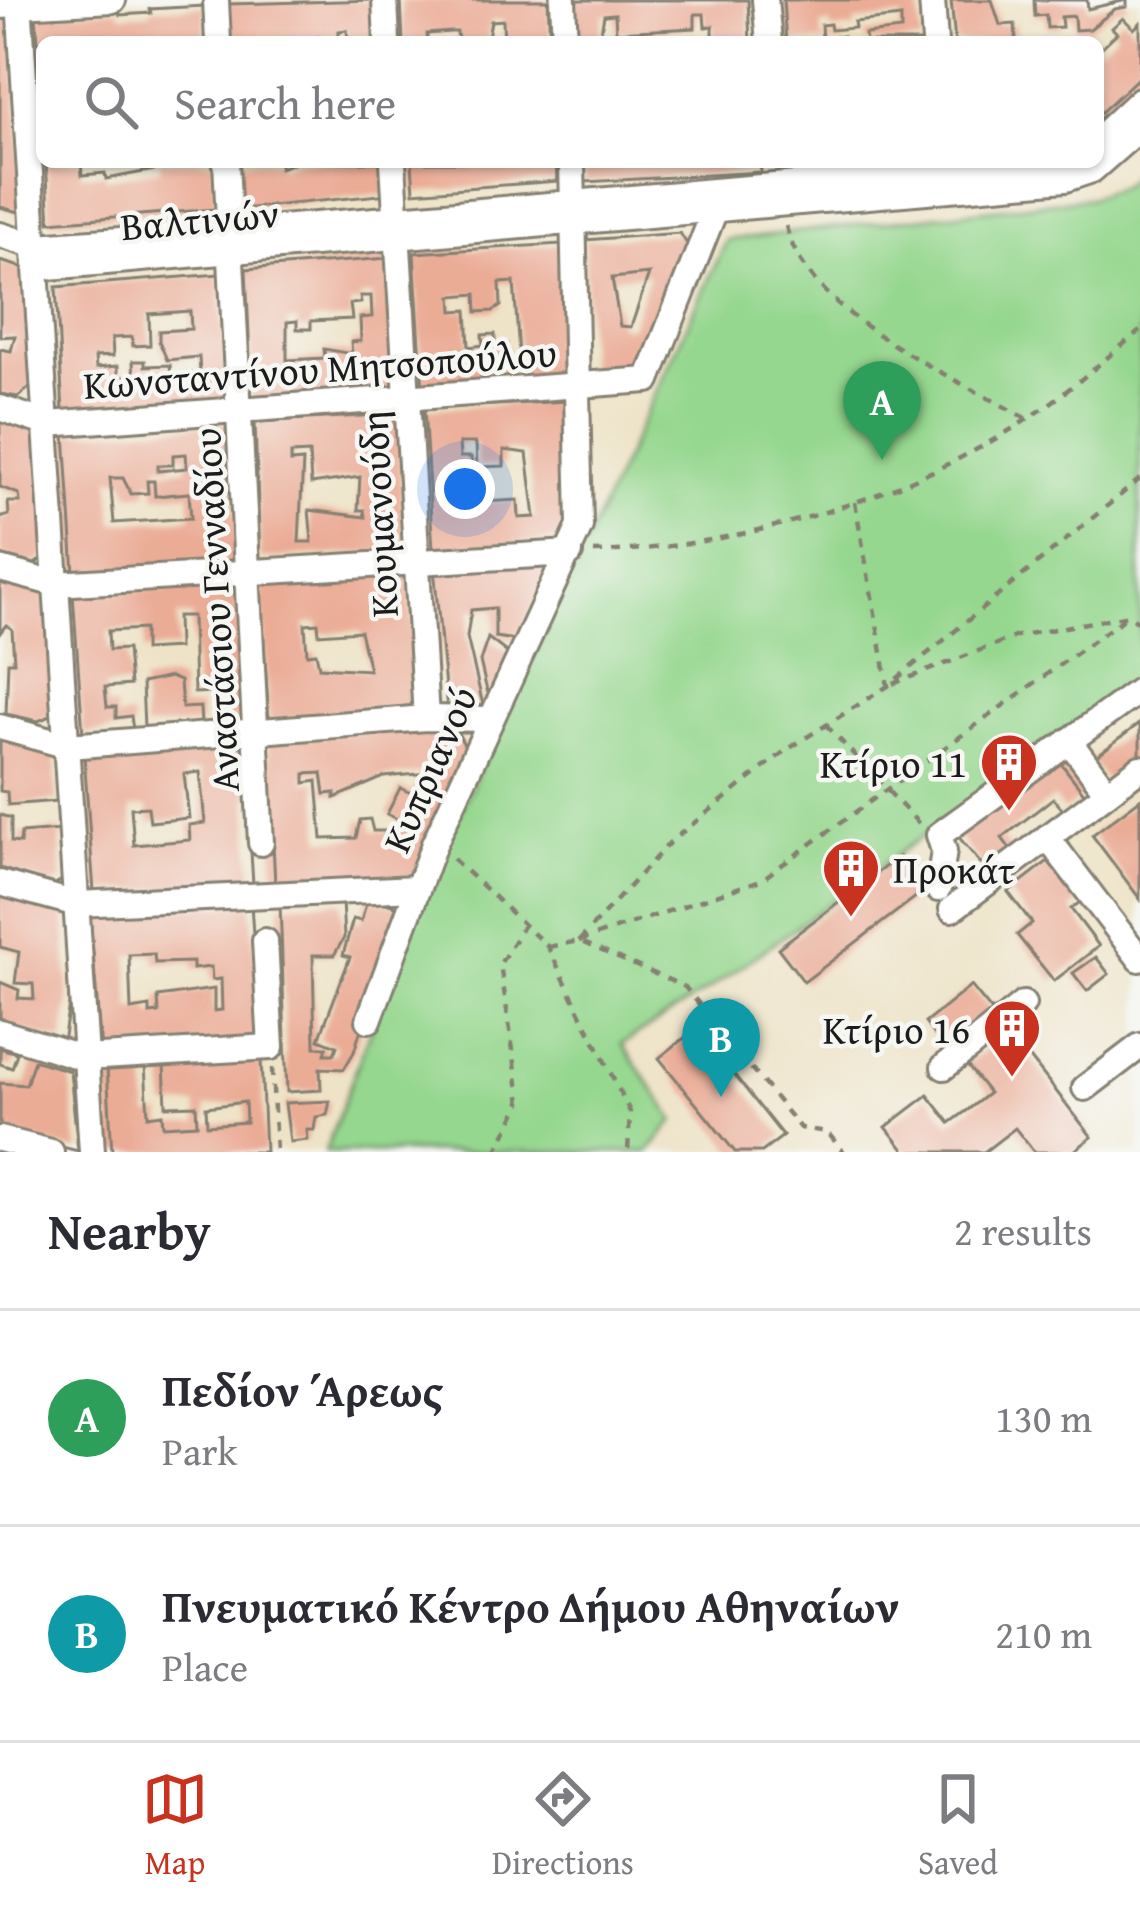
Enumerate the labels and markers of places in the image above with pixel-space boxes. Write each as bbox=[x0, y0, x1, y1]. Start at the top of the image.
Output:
pin: A bbox=[843, 361, 921, 460]
building icon: Κτίριο 11 bbox=[978, 731, 1040, 813]
place label: Κτίριο 11 bbox=[820, 734, 967, 791]
building icon: Προκάτ bbox=[820, 837, 882, 919]
place label: Προκάτ bbox=[893, 840, 1016, 897]
building icon: Κτίριο 16 bbox=[981, 997, 1043, 1079]
pin: B bbox=[682, 998, 760, 1097]
place label: Κτίριο 16 bbox=[823, 1000, 970, 1057]

